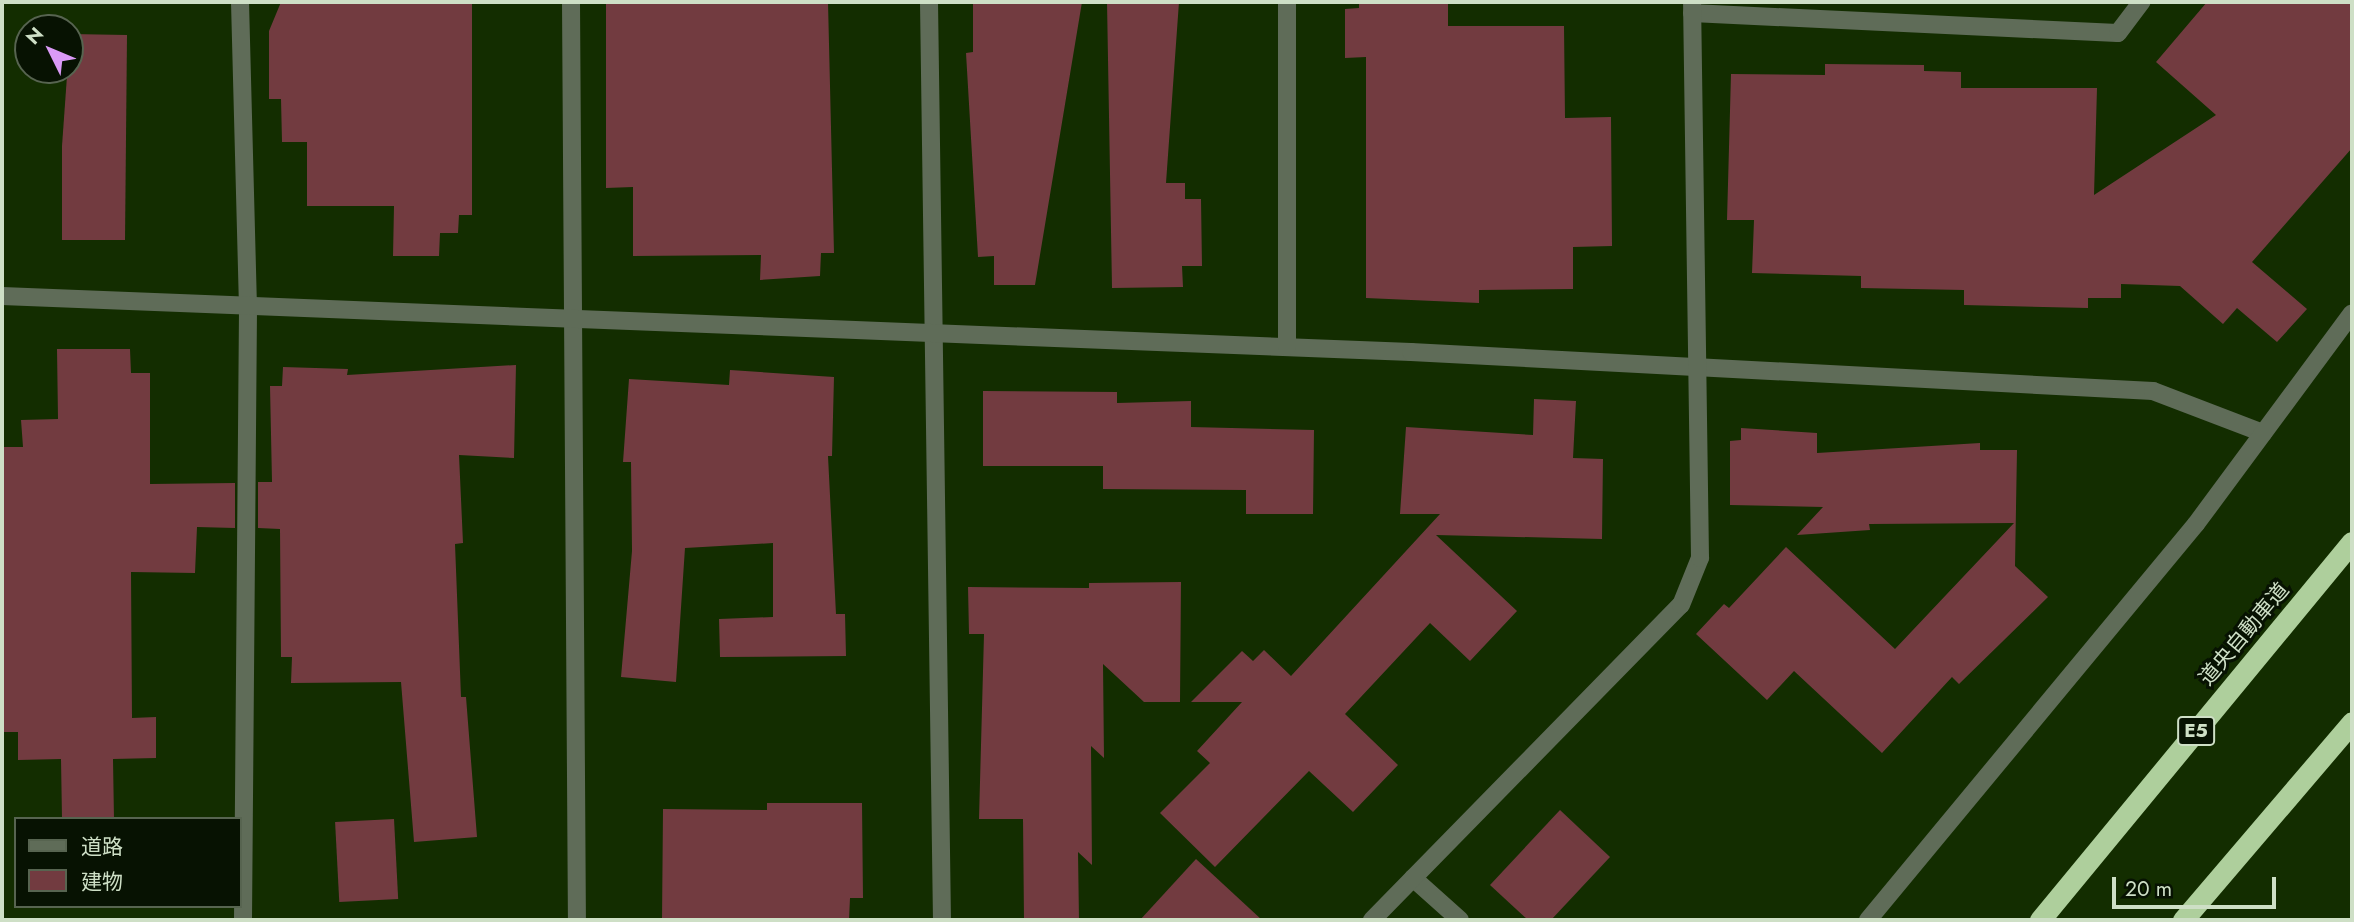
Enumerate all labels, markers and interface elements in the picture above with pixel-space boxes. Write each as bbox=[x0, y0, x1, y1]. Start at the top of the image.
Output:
north arrow bbox=[14, 14, 84, 84]
text: N bbox=[20, 21, 50, 50]
street label: 道央自動車道 bbox=[2194, 578, 2294, 690]
road number: E5 bbox=[2177, 716, 2215, 746]
legend bbox=[14, 817, 242, 908]
text: 道路 bbox=[81, 832, 123, 862]
scale bar bbox=[2116, 862, 2280, 906]
text: 建物 bbox=[81, 867, 123, 897]
text: 20 m bbox=[2125, 874, 2172, 904]

